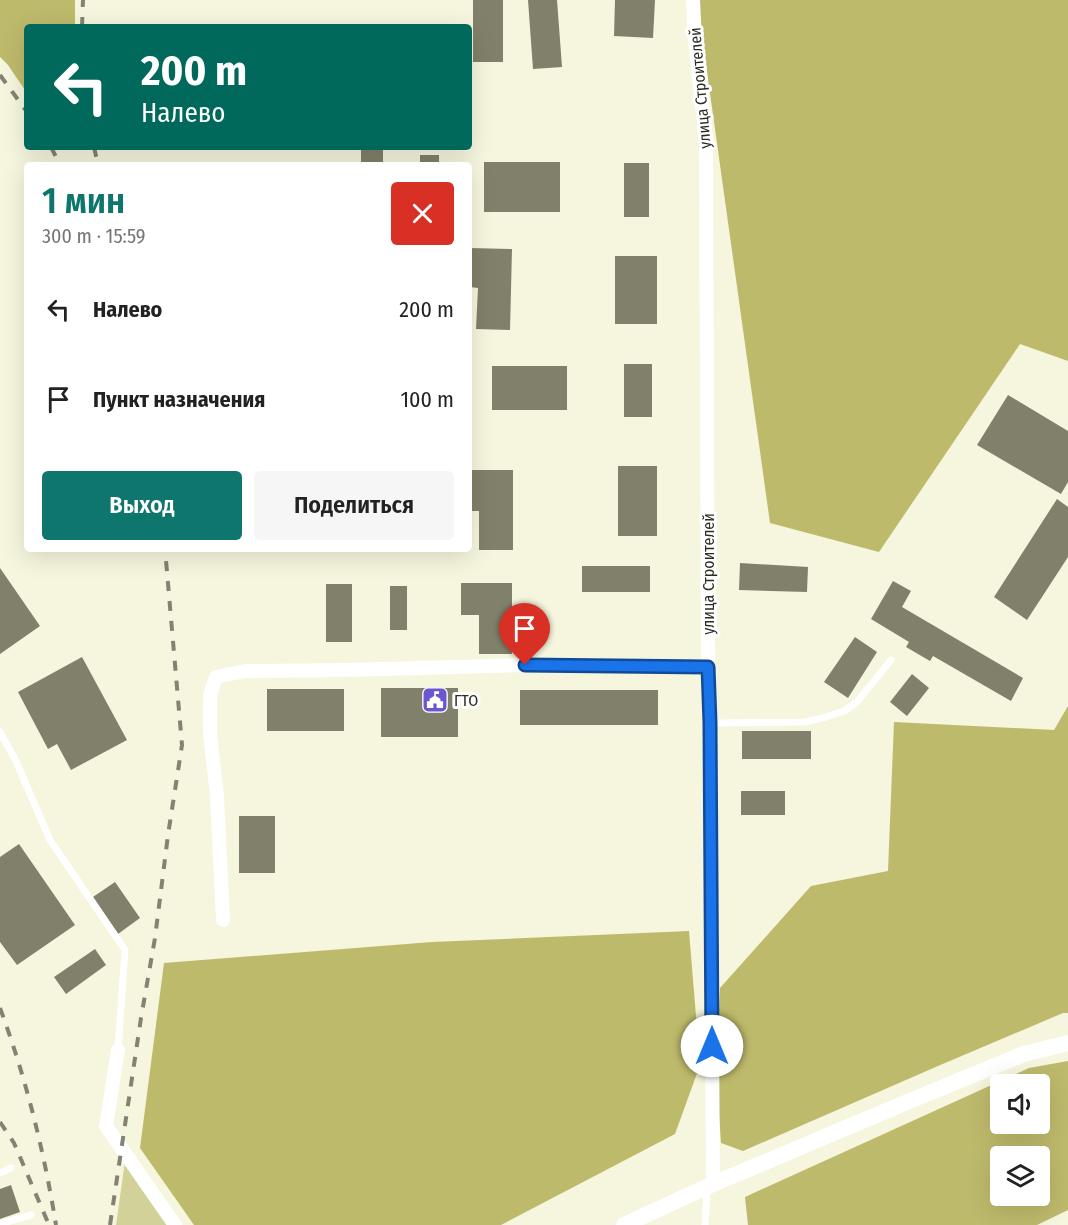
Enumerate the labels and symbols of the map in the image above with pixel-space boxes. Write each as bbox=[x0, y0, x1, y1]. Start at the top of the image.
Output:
street label: улица Строителей bbox=[685, 27, 715, 149]
street label: улица Строителей bbox=[699, 513, 718, 635]
pin bbox=[499, 603, 550, 665]
public building icon: ГТО bbox=[420, 685, 450, 715]
place label: ГТО bbox=[454, 691, 478, 710]
position arrow bbox=[680, 1014, 744, 1078]

